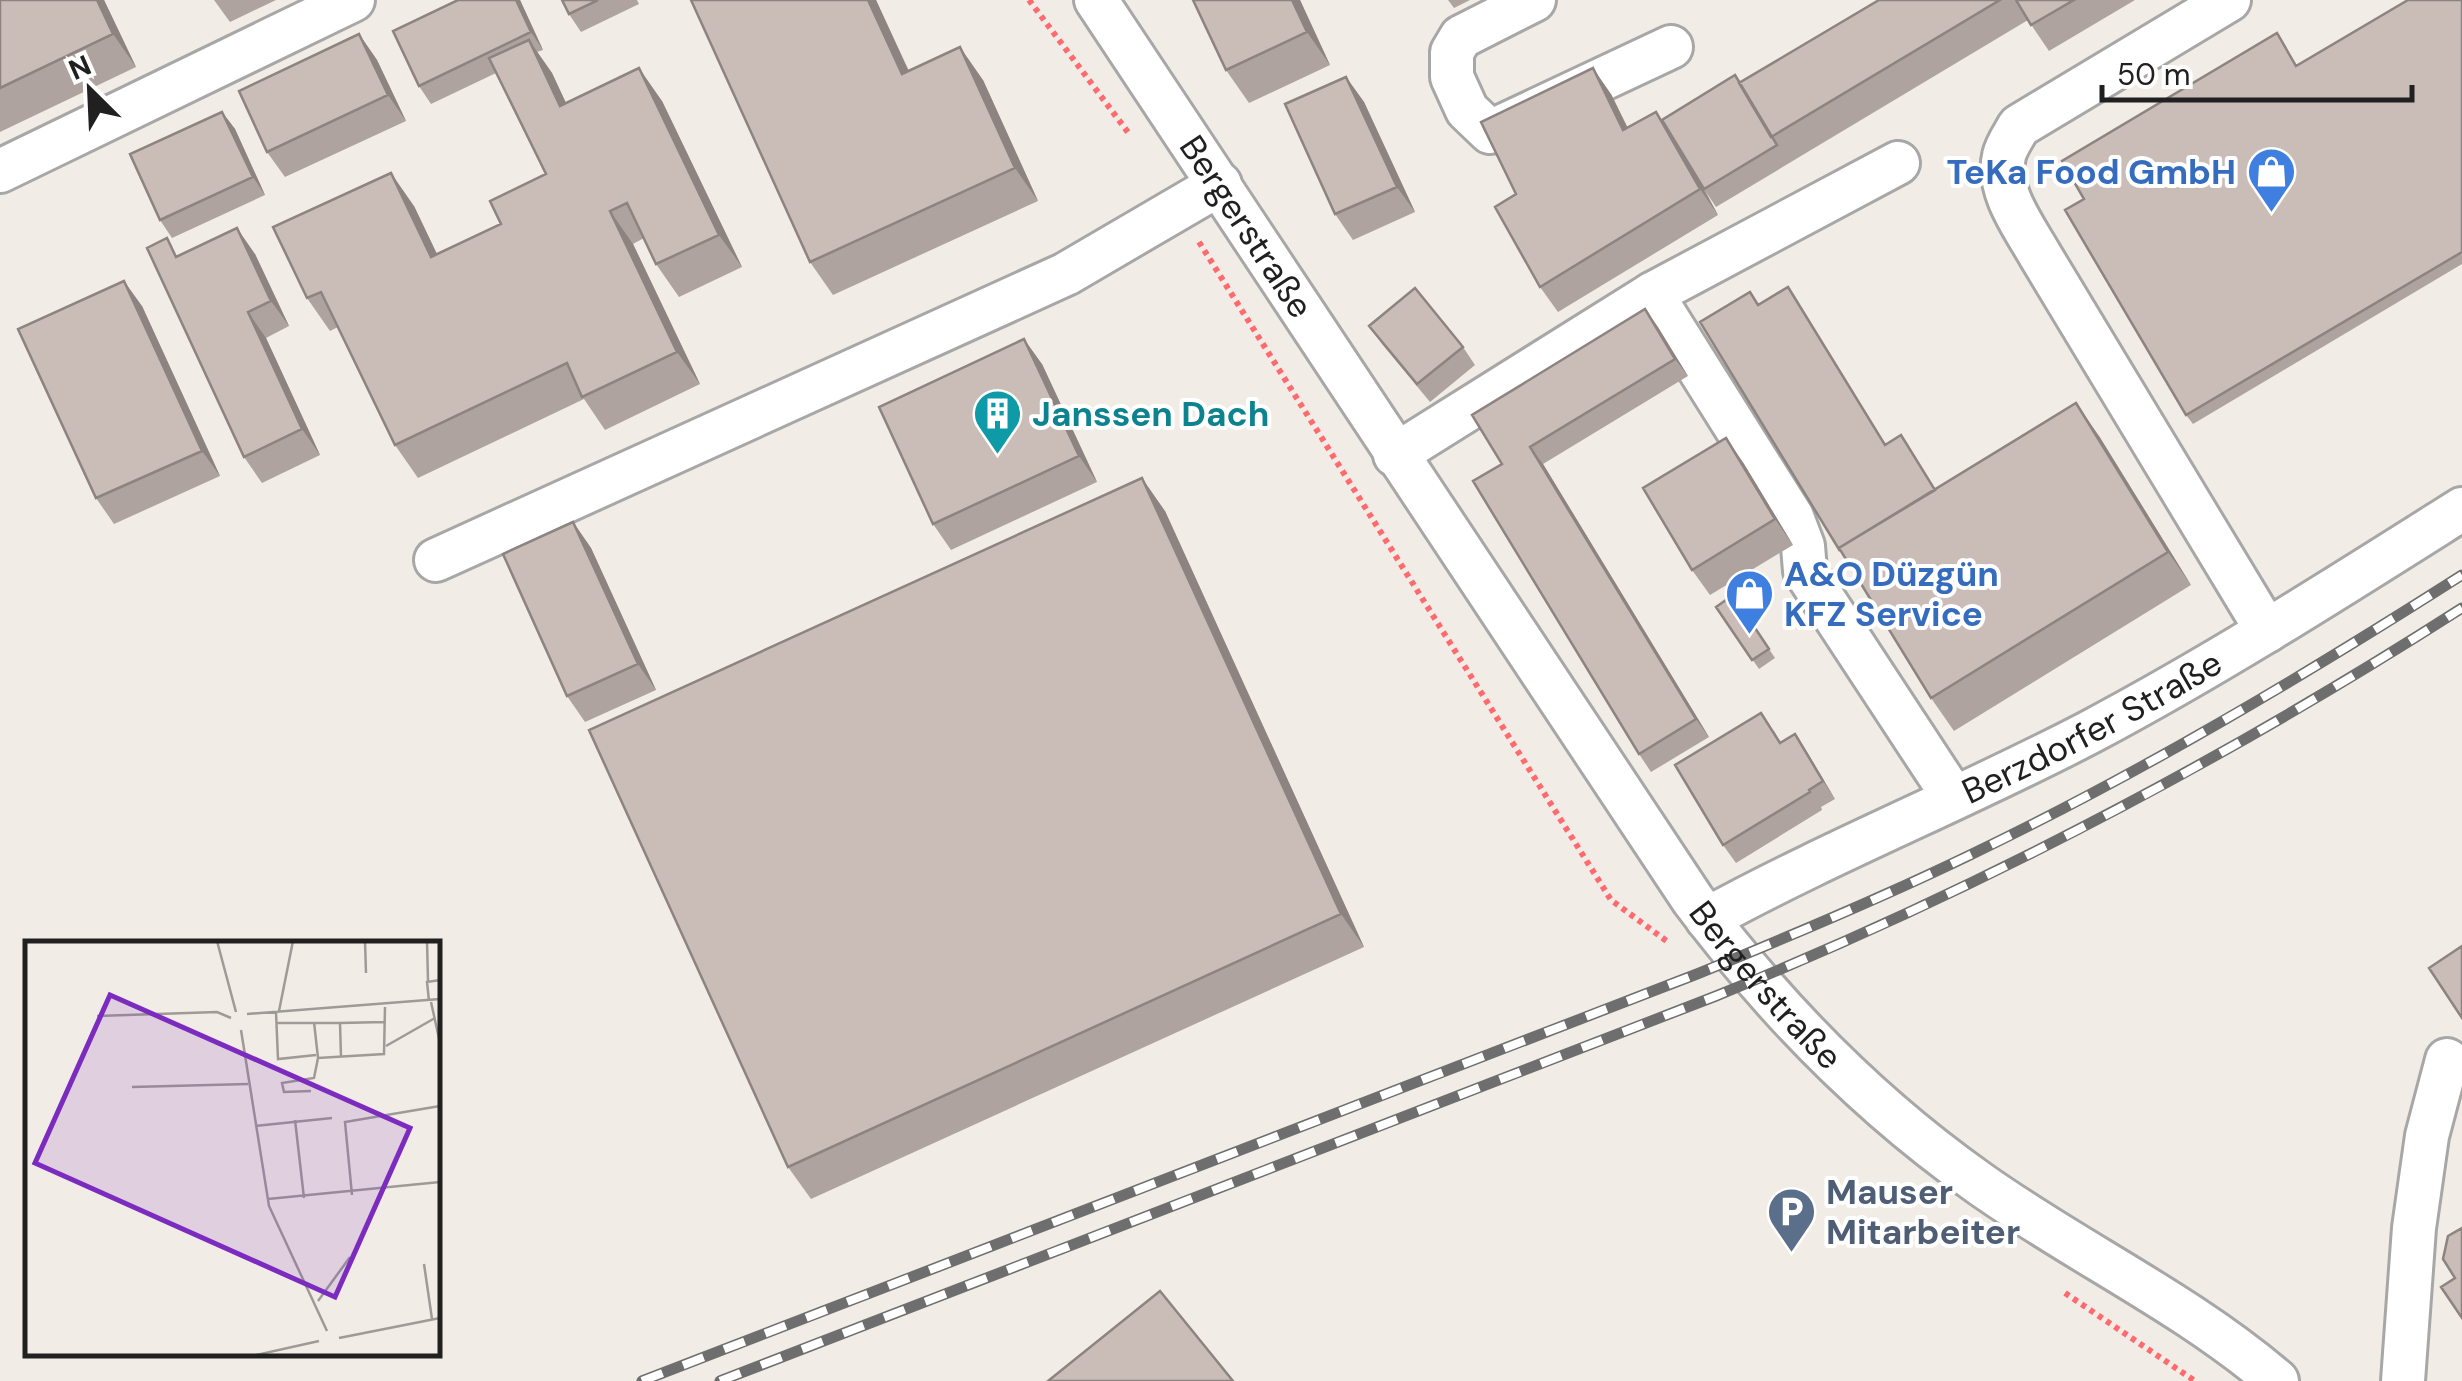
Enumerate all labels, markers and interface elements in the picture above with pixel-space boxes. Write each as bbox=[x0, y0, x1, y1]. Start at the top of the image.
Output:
north arrow bbox=[40, 40, 140, 140]
scale bar bbox=[2102, 40, 2412, 102]
text: N bbox=[63, 47, 97, 89]
text: 50 m bbox=[2117, 55, 2191, 94]
street label: Bergerstraße bbox=[1169, 126, 1324, 327]
shop icon: TeKa Food GmbH bbox=[2245, 146, 2297, 214]
place label: TeKa Food GmbH bbox=[1946, 149, 2236, 195]
building icon: Janssen Dach bbox=[971, 388, 1023, 456]
place label: Janssen Dach bbox=[1032, 391, 1269, 437]
place label: A&O Düzgün KFZ Service bbox=[1784, 551, 1999, 637]
shop icon: A&O Düzgün KFZ Service bbox=[1723, 568, 1775, 636]
street label: Berzdorfer Straße bbox=[1954, 640, 2230, 815]
street label: Bergerstraße bbox=[1679, 891, 1852, 1080]
inset map bbox=[25, 941, 440, 1356]
place label: Mauser Mitarbeiter bbox=[1826, 1169, 2020, 1255]
parking icon: Mauser Mitarbeiter bbox=[1765, 1186, 1817, 1254]

